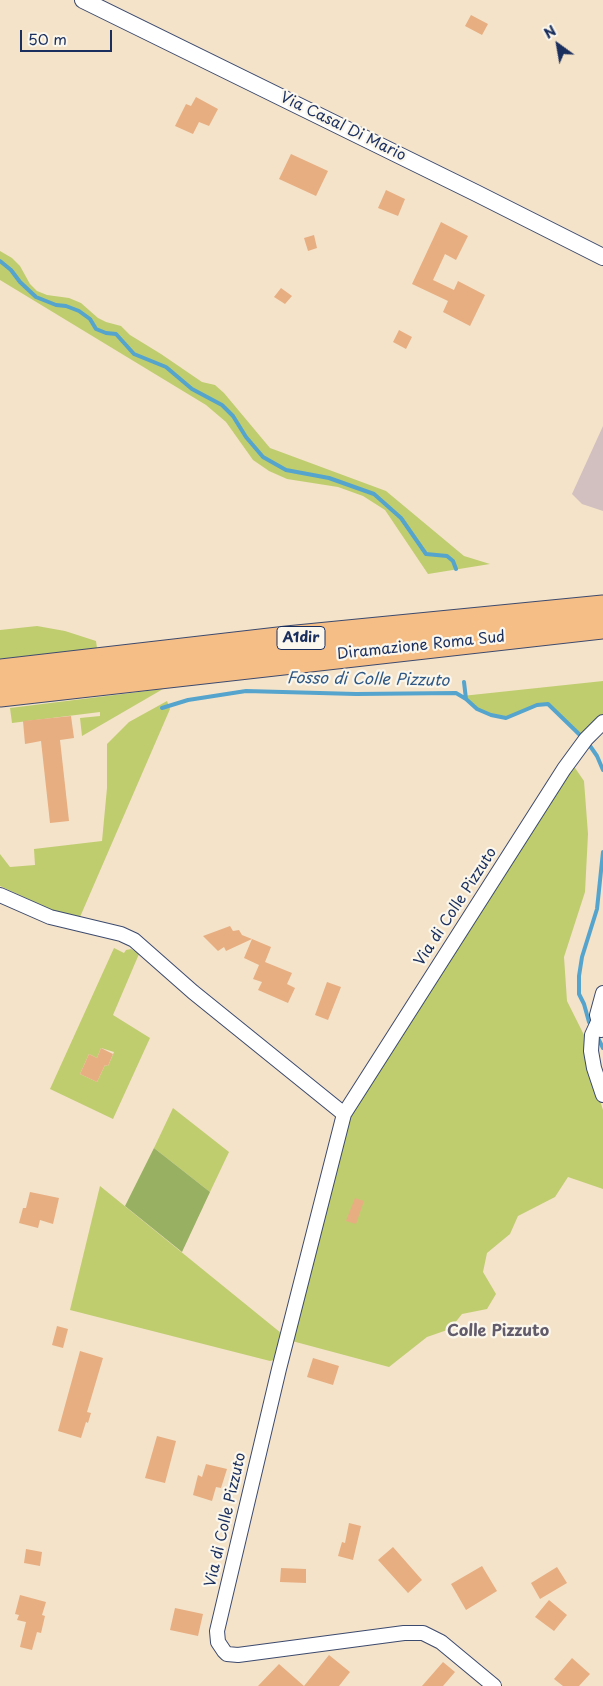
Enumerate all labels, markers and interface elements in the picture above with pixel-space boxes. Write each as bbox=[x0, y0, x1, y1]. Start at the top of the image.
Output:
scale bar bbox=[22, 20, 115, 52]
north arrow bbox=[533, 20, 583, 70]
text: N bbox=[540, 20, 560, 44]
text: 50 m bbox=[28, 27, 67, 50]
street label: Via Casal Di Mario bbox=[277, 89, 409, 165]
road number: A1dir bbox=[277, 626, 325, 650]
street label: Diramazione Roma Sud bbox=[336, 628, 506, 664]
water label: Fosso di Colle Pizzuto bbox=[287, 669, 449, 691]
street label: Via di Colle Pizzuto bbox=[411, 844, 501, 970]
district label: Colle Pizzuto bbox=[447, 1322, 549, 1342]
street label: Via di Colle Pizzuto bbox=[202, 1451, 250, 1589]

